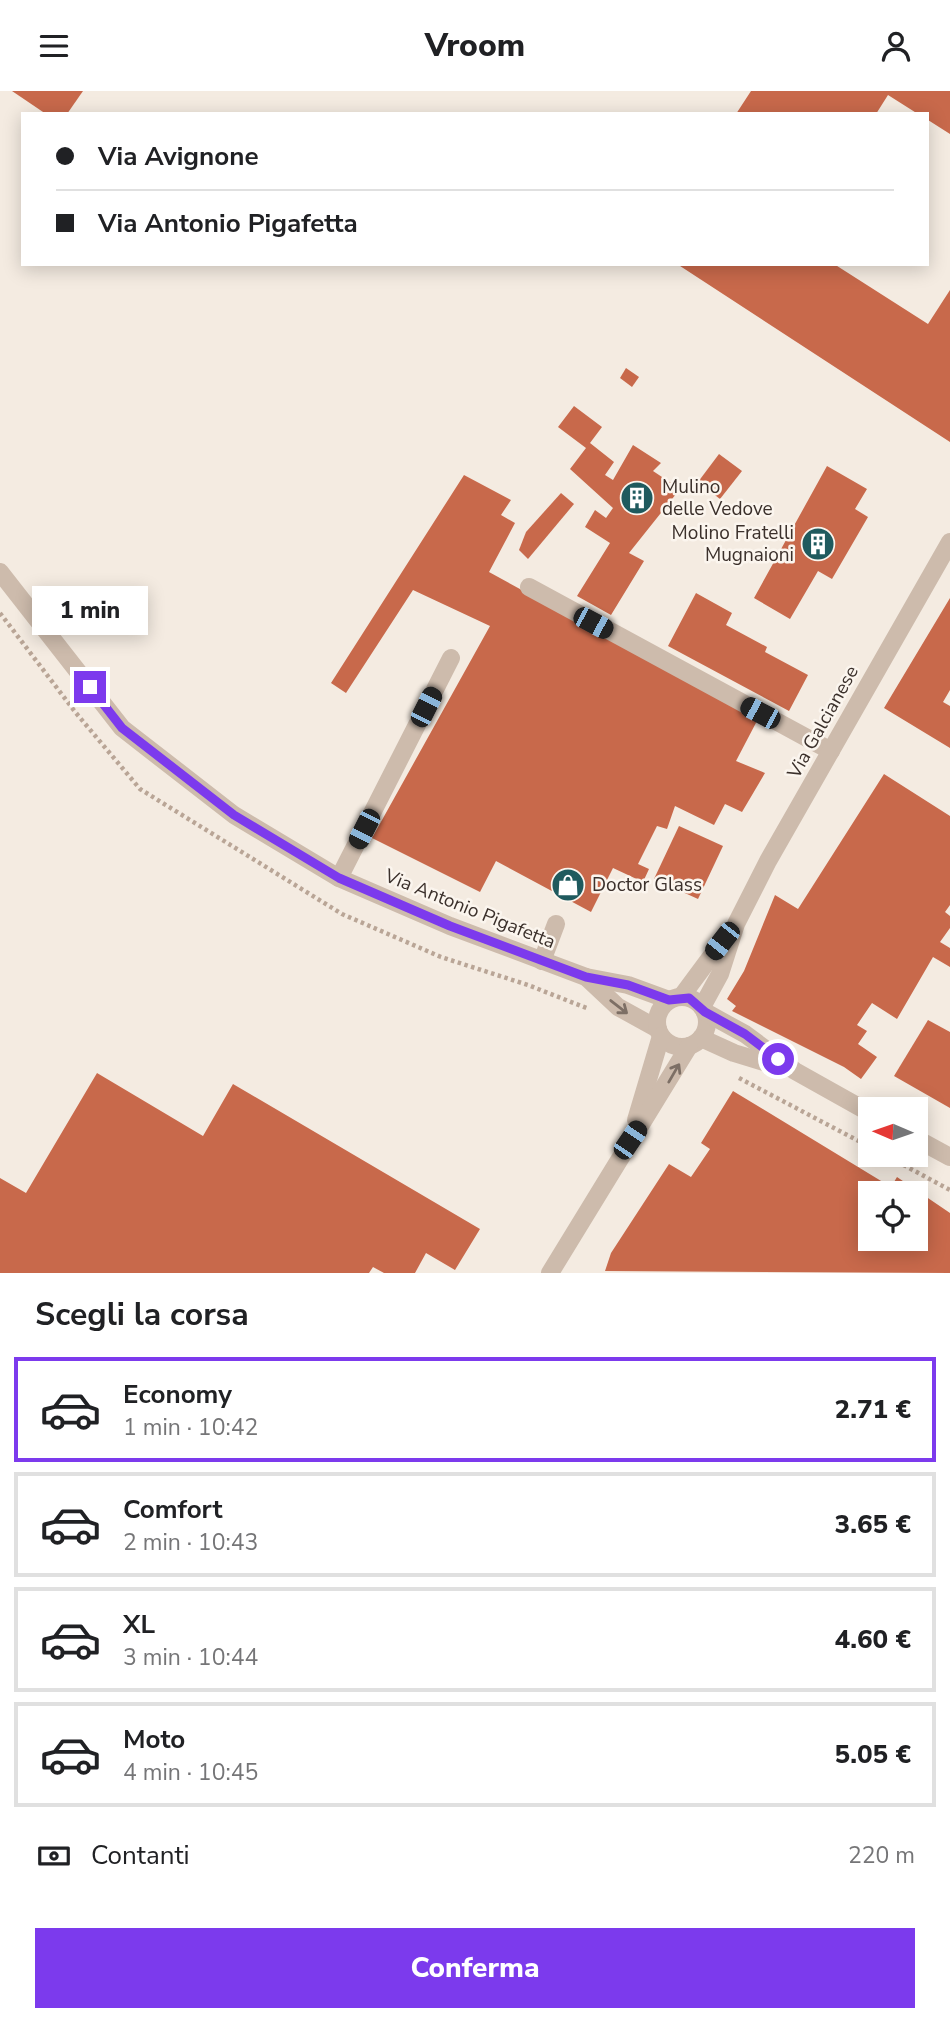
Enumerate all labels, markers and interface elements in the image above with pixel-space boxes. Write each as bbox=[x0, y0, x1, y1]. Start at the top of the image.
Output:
text: Vroom bbox=[425, 24, 525, 67]
icon: menu bbox=[35, 27, 73, 65]
icon: person bbox=[877, 27, 915, 65]
text: Via Avignone bbox=[98, 139, 259, 174]
text: Via Antonio Pigafetta bbox=[98, 206, 358, 241]
place label: Mulino delle Vedove bbox=[662, 474, 773, 522]
building icon: Mulino delle Vedove bbox=[618, 479, 656, 517]
place label: Molino Fratelli Mugnaioni bbox=[672, 520, 794, 568]
building icon: Molino Fratelli Mugnaioni bbox=[799, 525, 837, 563]
callout: 1 min bbox=[32, 585, 148, 635]
text: 1 min bbox=[60, 595, 120, 626]
car bbox=[570, 604, 617, 642]
street label: Via Galcianese bbox=[781, 661, 865, 784]
route end bbox=[74, 671, 106, 703]
car bbox=[408, 684, 445, 730]
car bbox=[737, 694, 784, 732]
car bbox=[346, 806, 383, 852]
street label: Via Antonio Pigafetta bbox=[380, 863, 559, 955]
shop icon: Doctor Glass bbox=[549, 866, 587, 904]
place label: Doctor Glass bbox=[592, 872, 702, 898]
car bbox=[701, 918, 744, 964]
one-way arrow bbox=[610, 999, 628, 1014]
route start bbox=[762, 1043, 794, 1075]
one-way arrow bbox=[667, 1063, 681, 1083]
north arrow bbox=[858, 1097, 928, 1167]
map controls bbox=[858, 1097, 928, 1251]
car bbox=[610, 1117, 651, 1163]
button: locate bbox=[858, 1181, 928, 1251]
text: Scegli la corsa bbox=[35, 1293, 249, 1336]
text: Economy bbox=[123, 1377, 232, 1412]
icon: car bbox=[39, 1378, 102, 1441]
text: 2.71 € bbox=[835, 1392, 911, 1427]
text: 1 min · 10:42 bbox=[123, 1412, 258, 1443]
text: Comfort bbox=[123, 1492, 223, 1527]
icon: car bbox=[39, 1493, 102, 1556]
text: 3.65 € bbox=[835, 1507, 911, 1542]
text: 2 min · 10:43 bbox=[123, 1527, 258, 1558]
text: XL bbox=[123, 1607, 155, 1642]
icon: car bbox=[39, 1608, 102, 1671]
text: 4.60 € bbox=[835, 1622, 911, 1657]
text: 3 min · 10:44 bbox=[123, 1642, 258, 1673]
text: Moto bbox=[123, 1722, 185, 1757]
icon: car bbox=[39, 1723, 102, 1786]
text: 5.05 € bbox=[835, 1737, 911, 1772]
text: 4 min · 10:45 bbox=[123, 1757, 258, 1788]
icon: cash bbox=[35, 1837, 73, 1875]
text: Contanti bbox=[91, 1838, 190, 1873]
text: 220 m bbox=[848, 1840, 915, 1871]
button: Conferma bbox=[35, 1928, 915, 2008]

